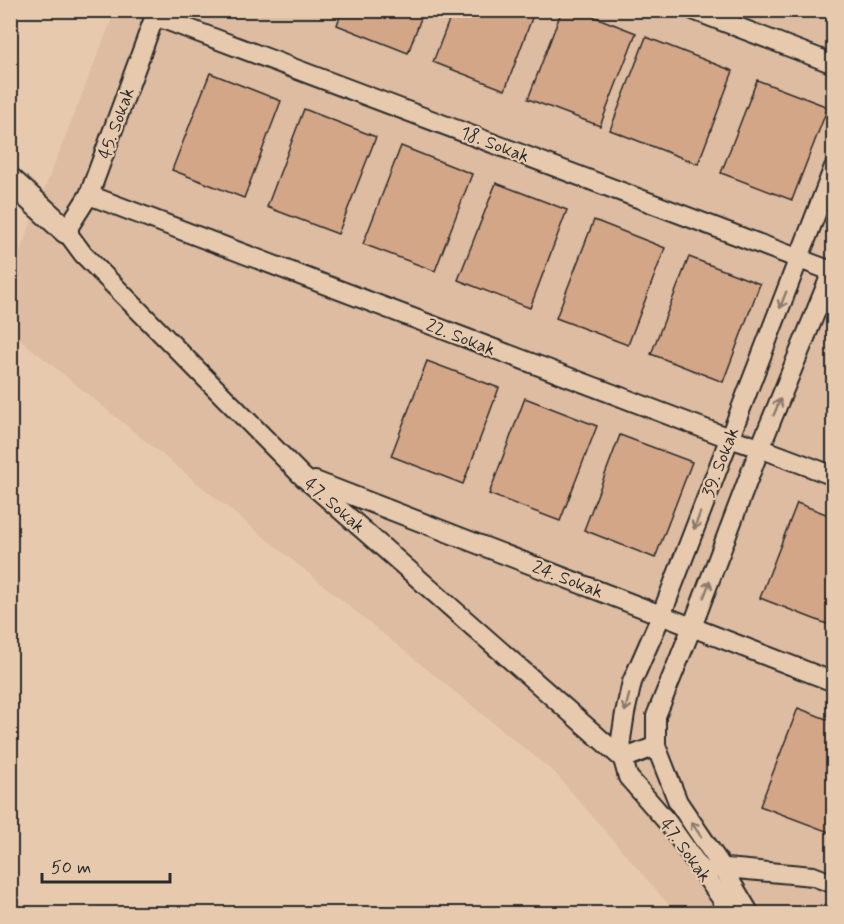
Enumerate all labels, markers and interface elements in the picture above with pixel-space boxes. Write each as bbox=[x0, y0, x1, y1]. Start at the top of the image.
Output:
street label: 45. Sokak bbox=[93, 84, 141, 162]
street label: 18. Sokak bbox=[457, 121, 533, 169]
one-way arrow bbox=[777, 290, 788, 309]
street label: 22. Sokak bbox=[423, 314, 499, 362]
one-way arrow bbox=[772, 399, 783, 417]
street label: 39. Sokak bbox=[697, 424, 745, 501]
street label: 47. Sokak bbox=[299, 473, 370, 539]
one-way arrow bbox=[691, 511, 702, 530]
street label: 24. Sokak bbox=[529, 555, 606, 604]
one-way arrow bbox=[702, 580, 713, 599]
one-way arrow bbox=[621, 693, 633, 712]
street label: 47. Sokak bbox=[654, 814, 717, 887]
one-way arrow bbox=[690, 821, 702, 837]
scale bar bbox=[42, 846, 170, 884]
text: 50 m bbox=[51, 856, 91, 880]

